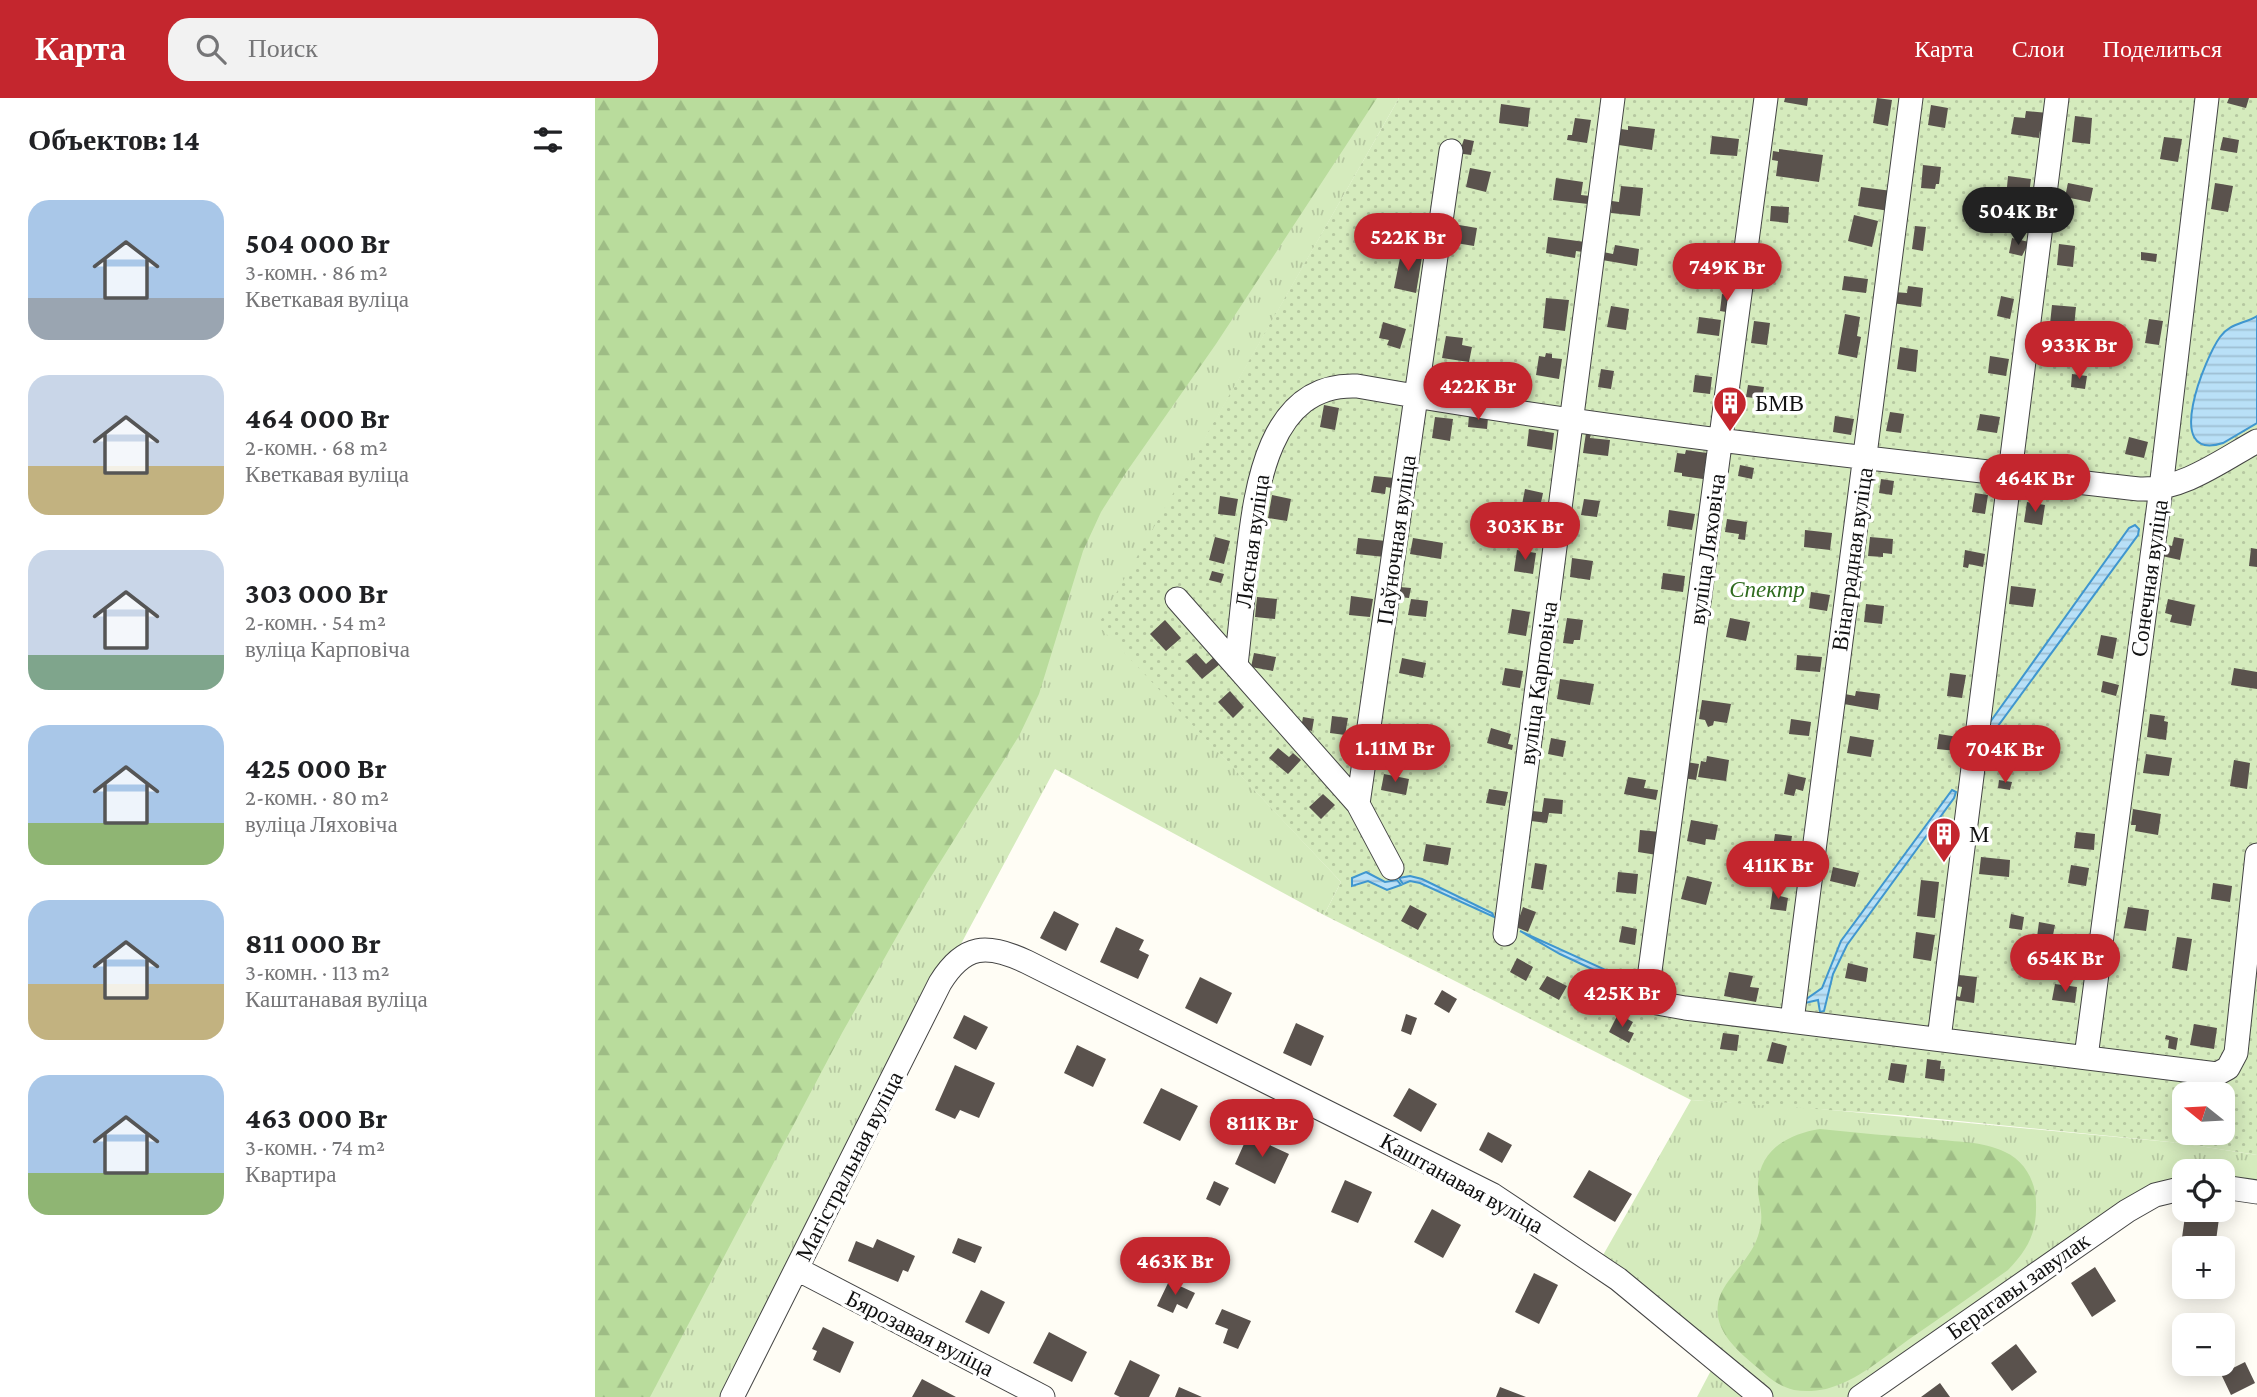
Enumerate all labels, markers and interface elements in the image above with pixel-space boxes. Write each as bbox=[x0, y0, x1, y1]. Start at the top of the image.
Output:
search box bbox=[168, 18, 658, 81]
text: Карта bbox=[35, 30, 126, 67]
icon: search bbox=[192, 30, 230, 68]
text: Поиск bbox=[248, 34, 318, 63]
text: Карта bbox=[1914, 35, 1974, 62]
text: Слои bbox=[2012, 35, 2065, 62]
text: Поделиться bbox=[2103, 35, 2222, 62]
icon: filters bbox=[529, 121, 567, 159]
text: Объектов: 14 bbox=[28, 123, 200, 156]
pin: 504K Br bbox=[1953, 188, 2083, 247]
text: 504K Br bbox=[1978, 197, 2058, 223]
pin: 522K Br bbox=[1343, 214, 1473, 273]
text: 522K Br bbox=[1370, 223, 1446, 249]
text: 504 000 Br bbox=[245, 226, 390, 259]
icon: home bbox=[84, 228, 168, 312]
pin: 749K Br bbox=[1662, 244, 1792, 303]
text: 749K Br bbox=[1689, 253, 1765, 279]
text: 3-комн. · 86 m² bbox=[245, 259, 387, 285]
text: Кветкавая вуліца bbox=[245, 286, 409, 312]
pin: 933K Br bbox=[2014, 322, 2144, 381]
text: 933K Br bbox=[2041, 331, 2117, 357]
pin: 422K Br bbox=[1413, 362, 1543, 422]
text: 422K Br bbox=[1439, 372, 1517, 398]
building icon: БМВ bbox=[1711, 384, 1749, 433]
place label: БМВ bbox=[1755, 390, 1804, 416]
text: 464 000 Br bbox=[245, 401, 390, 434]
icon: home bbox=[84, 403, 168, 487]
text: 2-комн. · 68 m² bbox=[245, 434, 388, 460]
street label: Паўночная вуліца bbox=[1371, 453, 1421, 627]
pin: 464K Br bbox=[1970, 454, 2100, 514]
text: Кветкавая вуліца bbox=[245, 461, 409, 487]
text: 464K Br bbox=[1995, 464, 2075, 490]
street label: Вінаградная вуліца bbox=[1826, 465, 1878, 653]
street label: Лясная вуліца bbox=[1230, 472, 1274, 610]
street label: вуліца Ляховіча bbox=[1684, 472, 1730, 626]
street label: Сонечная вуліца bbox=[2125, 498, 2173, 658]
pin: 303K Br bbox=[1460, 503, 1590, 562]
text: 303K Br bbox=[1486, 512, 1564, 538]
text: 303 000 Br bbox=[245, 576, 388, 609]
park label: Спектр bbox=[1729, 576, 1805, 602]
icon: home bbox=[84, 578, 168, 662]
street label: вуліца Карповіча bbox=[1514, 600, 1562, 766]
text: 2-комн. · 54 m² bbox=[245, 609, 386, 635]
text: вуліца Карповіча bbox=[245, 636, 410, 662]
pin: 1.11M Br bbox=[1323, 724, 1467, 784]
pin: 704K Br bbox=[1940, 726, 2070, 785]
text: 1.11M Br bbox=[1355, 734, 1435, 760]
text: 704K Br bbox=[1965, 735, 2045, 761]
text: 425 000 Br bbox=[245, 751, 387, 784]
icon: home bbox=[84, 753, 168, 837]
text: 2-комн. · 80 m² bbox=[245, 784, 389, 810]
text: вуліца Ляховіча bbox=[245, 811, 398, 837]
building icon: М bbox=[1925, 815, 1963, 864]
place label: М bbox=[1969, 821, 1989, 847]
pin: 411K Br bbox=[1713, 842, 1843, 901]
text: 411K Br bbox=[1742, 851, 1814, 877]
text: 811 000 Br bbox=[245, 926, 381, 959]
icon: home bbox=[84, 928, 168, 1012]
pin: 654K Br bbox=[2000, 934, 2130, 994]
text: 654K Br bbox=[2026, 944, 2104, 970]
text: 3-комн. · 113 m² bbox=[245, 959, 390, 985]
pin: 425K Br bbox=[1557, 970, 1687, 1029]
text: 425K Br bbox=[1583, 979, 1661, 1005]
text: Каштанавая вуліца bbox=[245, 986, 428, 1012]
street label: Магістральная вуліца bbox=[790, 1067, 908, 1265]
north arrow bbox=[2172, 1082, 2235, 1144]
map controls bbox=[2172, 1082, 2235, 1376]
pin: 811K Br bbox=[1197, 1100, 1327, 1159]
text: 463 000 Br bbox=[245, 1101, 388, 1134]
icon: home bbox=[84, 1103, 168, 1187]
text: 811K Br bbox=[1226, 1109, 1298, 1135]
street label: Каштанавая вуліца bbox=[1376, 1127, 1548, 1239]
text: 3-комн. · 74 m² bbox=[245, 1134, 385, 1160]
button: locate bbox=[2172, 1159, 2235, 1222]
text: Квартира bbox=[245, 1161, 336, 1187]
street label: Берагавы завулак bbox=[1942, 1227, 2095, 1345]
button: + bbox=[2172, 1236, 2235, 1299]
pin: 463K Br bbox=[1110, 1238, 1240, 1297]
text: 463K Br bbox=[1136, 1247, 1214, 1273]
street label: Бярозавая вуліца bbox=[842, 1284, 998, 1382]
button: − bbox=[2172, 1313, 2235, 1376]

